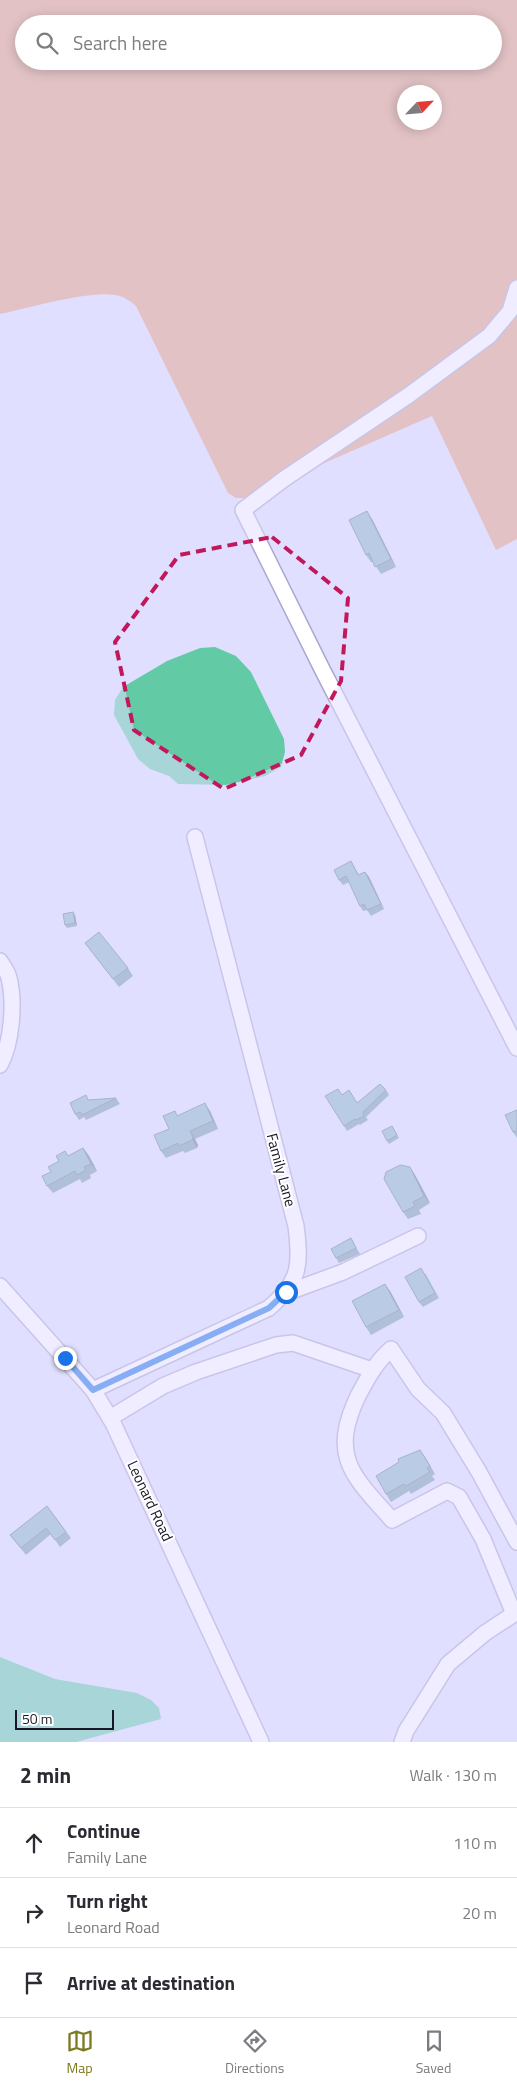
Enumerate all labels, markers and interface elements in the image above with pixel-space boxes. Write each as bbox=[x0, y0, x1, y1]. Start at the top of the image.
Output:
search box bbox=[15, 15, 502, 70]
text: Search here bbox=[73, 28, 167, 57]
icon: search bbox=[33, 29, 61, 57]
north arrow bbox=[397, 85, 442, 130]
street label: Family Lane bbox=[261, 1131, 302, 1209]
route start bbox=[275, 1281, 298, 1304]
route end bbox=[54, 1347, 77, 1370]
street label: Leonard Road bbox=[122, 1457, 179, 1545]
scale bar bbox=[15, 1707, 114, 1730]
text: 50 m bbox=[22, 1708, 52, 1729]
text: 2 min bbox=[20, 1759, 71, 1791]
text: Walk · 130 m bbox=[409, 1763, 497, 1787]
text: Continue bbox=[67, 1816, 140, 1845]
icon: ahead bbox=[20, 1829, 48, 1857]
text: 110 m bbox=[453, 1831, 497, 1855]
text: Family Lane bbox=[67, 1845, 147, 1869]
text: Turn right bbox=[67, 1886, 148, 1915]
icon: right bbox=[20, 1899, 48, 1927]
text: 20 m bbox=[462, 1901, 497, 1925]
text: Leonard Road bbox=[67, 1915, 160, 1939]
text: Arrive at destination bbox=[67, 1968, 235, 1997]
icon: arrive bbox=[20, 1969, 48, 1997]
tab: Map bbox=[66, 2027, 94, 2078]
tab: Directions bbox=[225, 2027, 284, 2078]
tab: Saved bbox=[416, 2027, 451, 2078]

